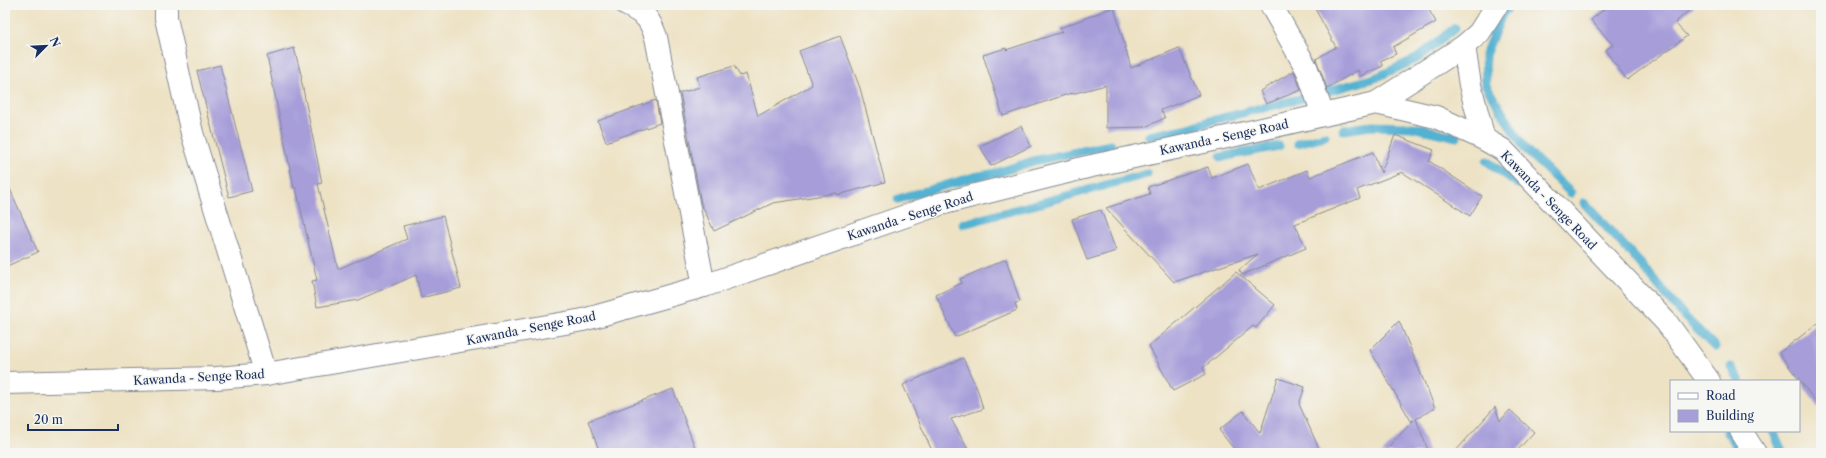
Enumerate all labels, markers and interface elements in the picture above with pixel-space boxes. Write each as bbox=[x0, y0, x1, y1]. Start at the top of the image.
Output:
north arrow bbox=[26, 26, 66, 66]
text: N bbox=[47, 35, 64, 50]
street label: Kawanda - Senge Road bbox=[1158, 116, 1291, 158]
street label: Kawanda - Senge Road bbox=[1498, 148, 1601, 253]
street label: Kawanda - Senge Road bbox=[845, 188, 975, 243]
street label: Kawanda - Senge Road bbox=[465, 308, 598, 348]
street label: Kawanda - Senge Road bbox=[133, 366, 266, 388]
legend bbox=[1670, 380, 1800, 432]
text: Road bbox=[1706, 388, 1736, 403]
scale bar bbox=[28, 406, 118, 432]
text: Building bbox=[1706, 408, 1754, 423]
text: 20 m bbox=[34, 412, 63, 427]

